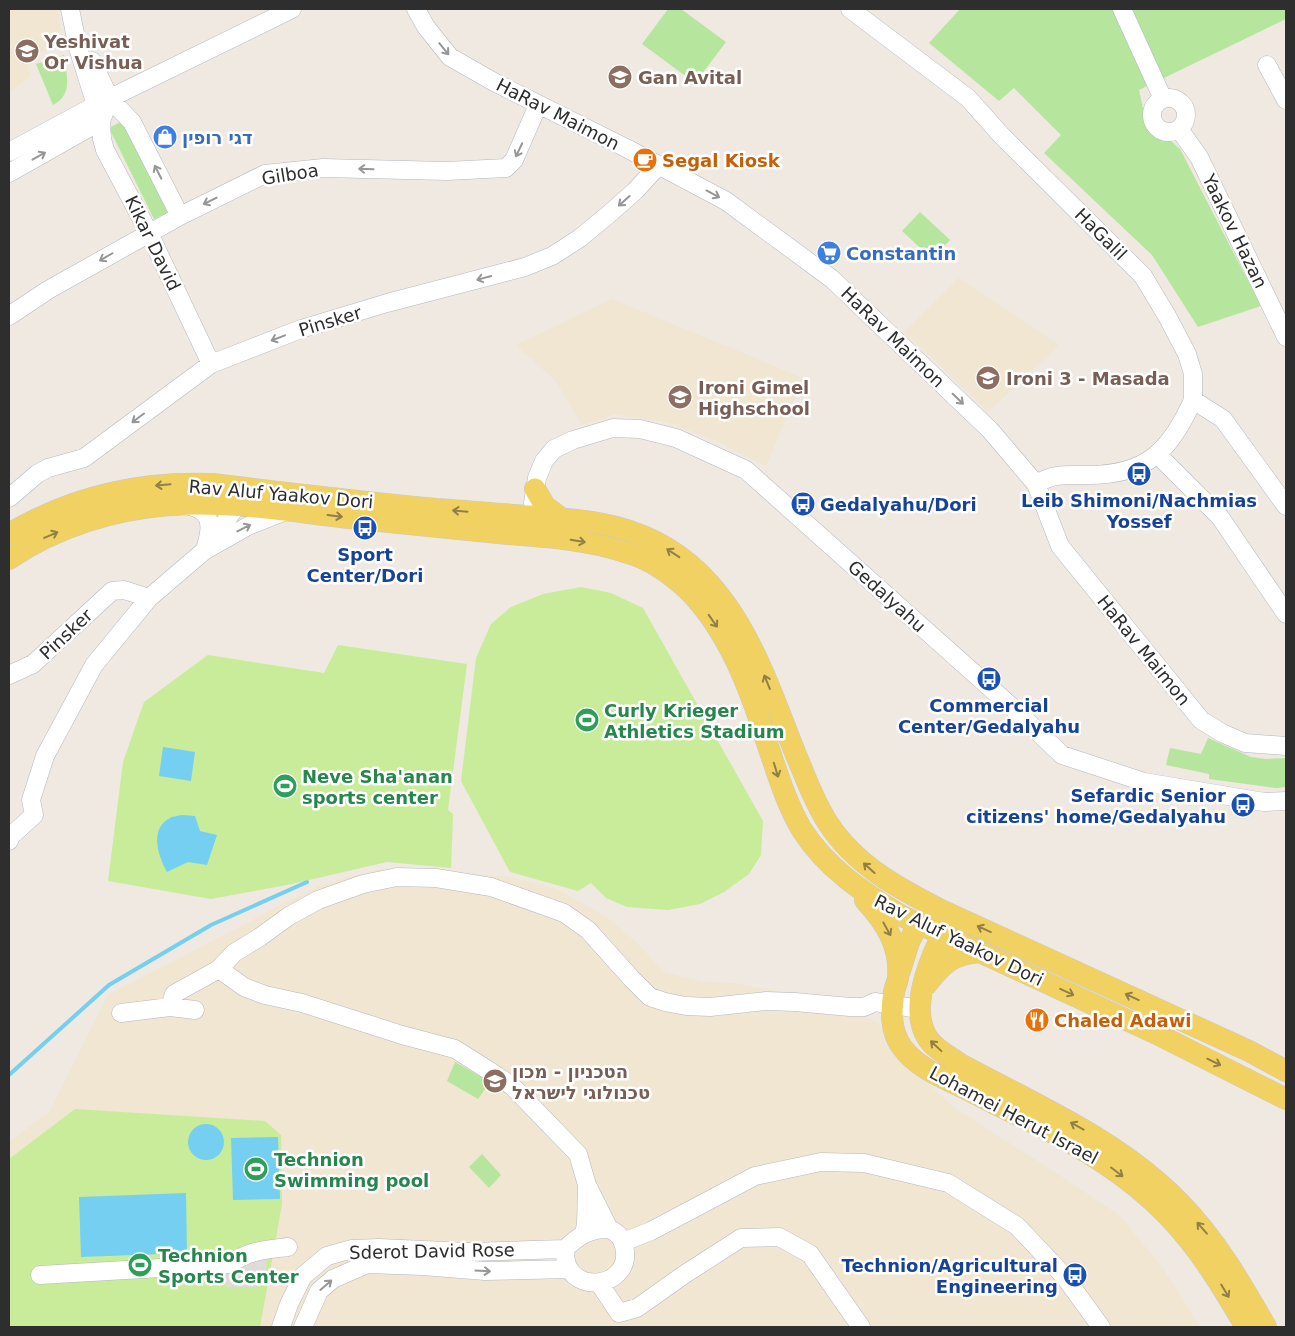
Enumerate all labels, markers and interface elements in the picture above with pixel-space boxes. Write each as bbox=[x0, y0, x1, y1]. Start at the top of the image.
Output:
place label: Yeshivat Or Vishua bbox=[43, 31, 143, 73]
school or university icon: Yeshivat Or Vishua bbox=[14, 38, 40, 64]
one-way arrow bbox=[438, 42, 449, 55]
school or university icon: Gan Avital bbox=[607, 64, 633, 90]
place label: Gan Avital bbox=[638, 67, 742, 88]
street label: HaRav Maimon bbox=[493, 74, 623, 154]
shop icon: דגי רופין bbox=[152, 124, 178, 150]
place label: דגי רופין bbox=[182, 127, 253, 148]
one-way arrow bbox=[514, 142, 523, 157]
cafe icon: Segal Kiosk bbox=[632, 147, 658, 173]
one-way arrow bbox=[32, 150, 46, 160]
place label: Segal Kiosk bbox=[662, 150, 781, 171]
street label: Gilboa bbox=[260, 159, 320, 189]
one-way arrow bbox=[358, 164, 374, 174]
one-way arrow bbox=[153, 165, 163, 180]
street label: Yaakov Hazan bbox=[1198, 170, 1272, 291]
one-way arrow bbox=[705, 189, 720, 199]
street label: Kikar David bbox=[121, 192, 185, 294]
one-way arrow bbox=[618, 195, 631, 206]
one-way arrow bbox=[203, 197, 218, 206]
street label: HaGalil bbox=[1071, 204, 1131, 264]
supermarket icon: Constantin bbox=[816, 240, 842, 266]
place label: Constantin bbox=[846, 243, 956, 264]
one-way arrow bbox=[100, 253, 114, 263]
one-way arrow bbox=[476, 273, 492, 283]
street label: HaRav Maimon bbox=[837, 282, 949, 392]
street label: Pinsker bbox=[296, 301, 364, 340]
one-way arrow bbox=[271, 334, 286, 343]
school or university icon: Ironi 3 - Masada bbox=[975, 365, 1001, 391]
place label: Ironi 3 - Masada bbox=[1006, 368, 1170, 389]
place label: Ironi Gimel Highschool bbox=[698, 377, 810, 419]
school or university icon: Ironi Gimel Highschool bbox=[667, 384, 693, 410]
one-way arrow bbox=[951, 393, 964, 405]
one-way arrow bbox=[131, 413, 145, 423]
bus stop icon: Leib Shimoni/Nachmias Yossef bbox=[1126, 461, 1152, 487]
street label: Rav Aluf Yaakov Dori bbox=[188, 475, 374, 513]
one-way arrow bbox=[156, 480, 172, 490]
place label: Leib Shimoni/Nachmias Yossef bbox=[1021, 490, 1257, 532]
bus stop icon: Gedalyahu/Dori bbox=[790, 491, 816, 517]
place label: Gedalyahu/Dori bbox=[820, 494, 977, 515]
one-way arrow bbox=[452, 506, 468, 515]
one-way arrow bbox=[326, 511, 342, 521]
bus stop icon: Sport Center/Dori bbox=[352, 515, 378, 541]
one-way arrow bbox=[236, 523, 251, 532]
one-way arrow bbox=[43, 530, 58, 540]
one-way arrow bbox=[570, 537, 586, 547]
place label: Sport Center/Dori bbox=[307, 544, 423, 586]
one-way arrow bbox=[666, 548, 680, 558]
street label: Gedalyahu bbox=[844, 556, 930, 636]
street label: HaRav Maimon bbox=[1093, 591, 1195, 709]
street label: Pinsker bbox=[35, 604, 97, 664]
one-way arrow bbox=[708, 614, 718, 628]
bus stop icon: Commercial Center/Gedalyahu bbox=[976, 666, 1002, 692]
one-way arrow bbox=[762, 675, 771, 690]
place label: Commercial Center/Gedalyahu bbox=[898, 695, 1080, 737]
place label: Curly Krieger Athletics Stadium bbox=[604, 700, 785, 742]
sports icon: Curly Krieger Athletics Stadium bbox=[574, 707, 600, 733]
one-way arrow bbox=[771, 762, 781, 778]
place label: Neve Sha'anan sports center bbox=[302, 766, 453, 808]
sports icon: Neve Sha'anan sports center bbox=[272, 773, 298, 799]
place label: Sefardic Senior citizens' home/Gedalyahu bbox=[966, 785, 1226, 827]
bus stop icon: Sefardic Senior citizens' home/Gedalyahu bbox=[1230, 792, 1256, 818]
one-way arrow bbox=[863, 862, 876, 874]
street label: Rav Aluf Yaakov Dori bbox=[871, 890, 1047, 990]
one-way arrow bbox=[882, 921, 892, 935]
one-way arrow bbox=[977, 924, 992, 934]
one-way arrow bbox=[1059, 988, 1074, 997]
one-way arrow bbox=[1125, 991, 1140, 1001]
restaurant icon: Chaled Adawi bbox=[1024, 1007, 1050, 1033]
place label: Chaled Adawi bbox=[1054, 1010, 1191, 1031]
one-way arrow bbox=[929, 1040, 942, 1052]
one-way arrow bbox=[1206, 1057, 1221, 1067]
place label: הטכניון - מכון טכנולוגי לישראל bbox=[512, 1061, 650, 1103]
street label: Lohamei Herut Israel bbox=[926, 1062, 1102, 1168]
school or university icon: הטכניון - מכון טכנולוגי לישראל bbox=[482, 1068, 508, 1094]
one-way arrow bbox=[1069, 1121, 1084, 1131]
place label: Technion Swimming pool bbox=[274, 1149, 429, 1191]
sports icon: Technion Swimming pool bbox=[243, 1156, 269, 1182]
one-way arrow bbox=[1110, 1167, 1124, 1177]
one-way arrow bbox=[1196, 1222, 1207, 1235]
street label: Sderot David Rose bbox=[349, 1239, 515, 1263]
place label: Technion Sports Center bbox=[158, 1245, 299, 1287]
sports icon: Technion Sports Center bbox=[127, 1252, 153, 1278]
place label: Technion/Agricultural Engineering bbox=[842, 1255, 1058, 1297]
bus stop icon: Technion/Agricultural Engineering bbox=[1062, 1262, 1088, 1288]
one-way arrow bbox=[474, 1266, 490, 1275]
one-way arrow bbox=[319, 1280, 332, 1291]
one-way arrow bbox=[1221, 1284, 1231, 1298]

